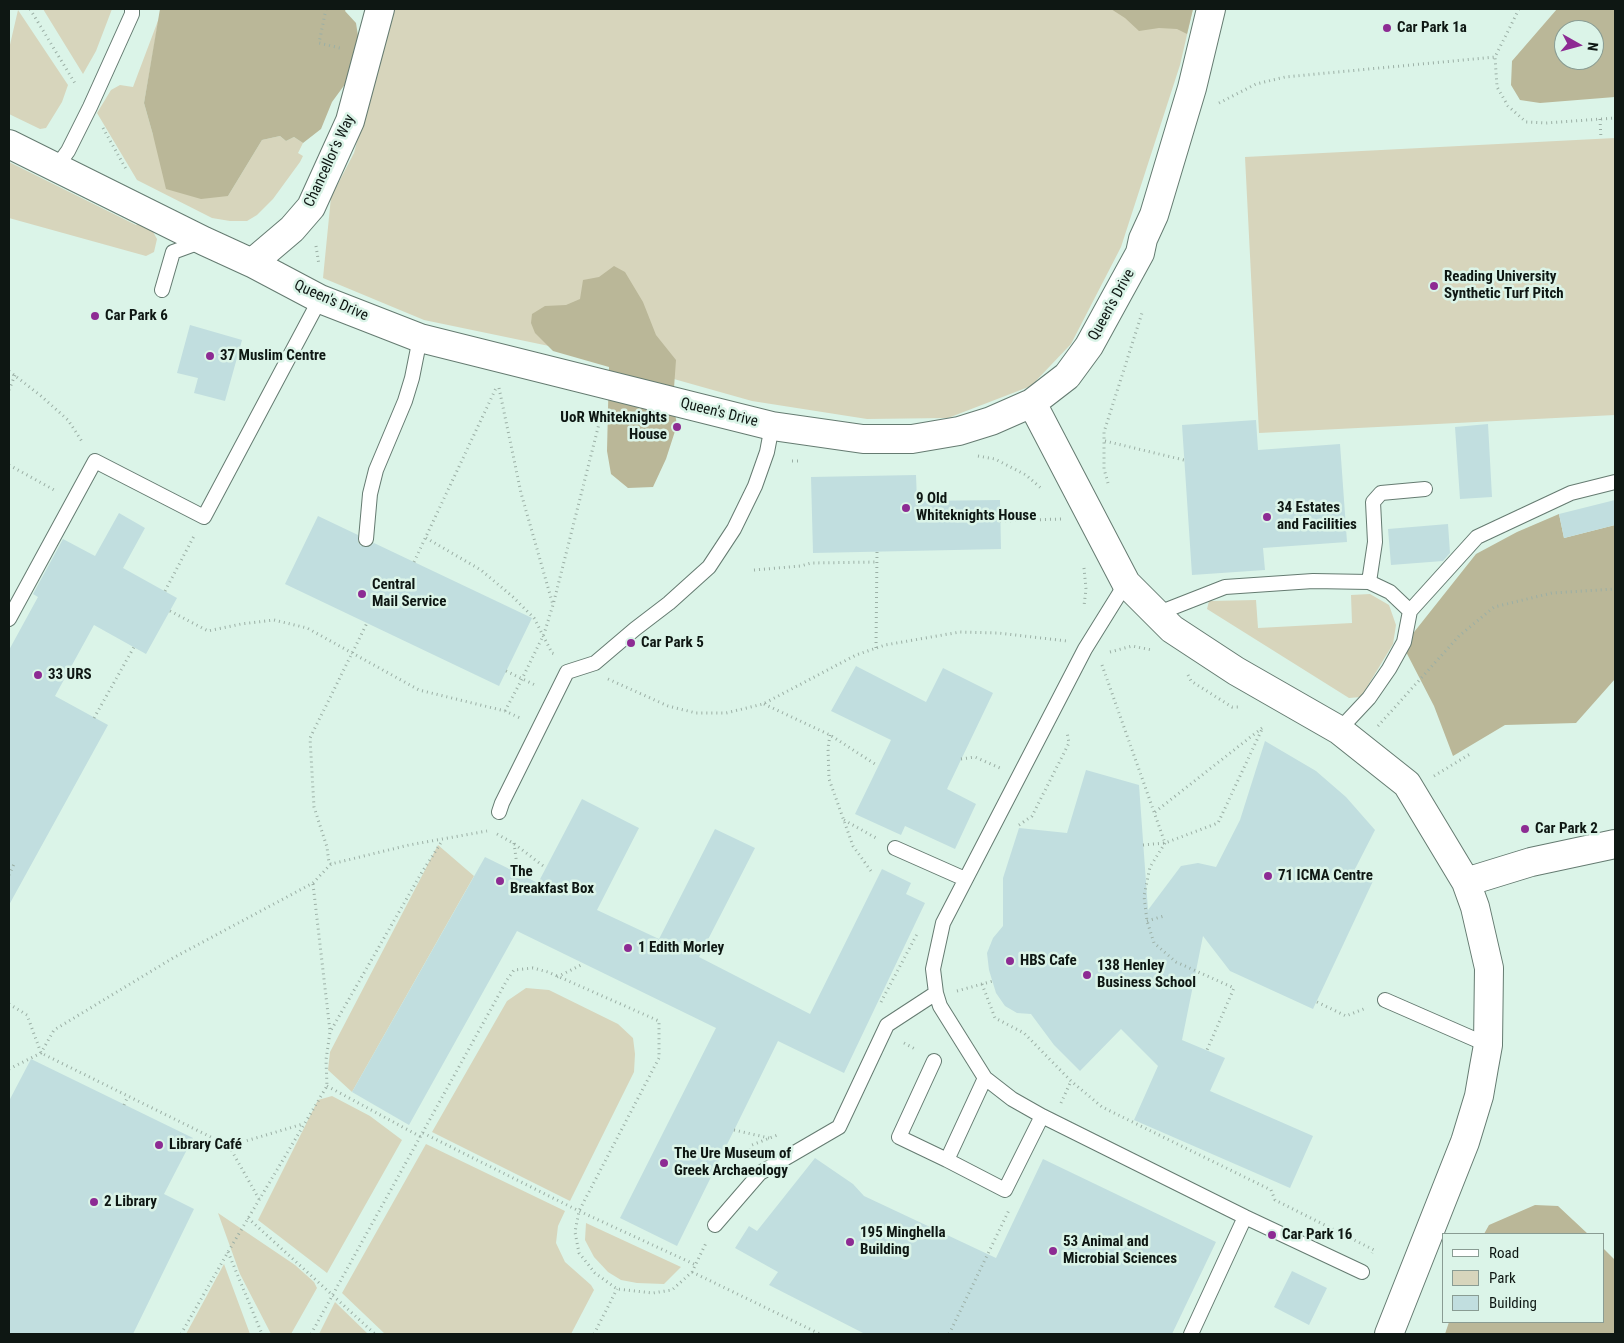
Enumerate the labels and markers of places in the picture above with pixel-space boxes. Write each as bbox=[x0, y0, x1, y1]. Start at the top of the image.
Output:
place label: Car Park 1a bbox=[1397, 19, 1467, 37]
marker: Car Park 1a bbox=[1381, 22, 1393, 34]
place label: Reading University Synthetic Turf Pitch bbox=[1444, 268, 1564, 303]
marker: Reading University Synthetic Turf Pitch bbox=[1428, 280, 1440, 292]
place label: Car Park 6 bbox=[105, 307, 168, 325]
marker: Car Park 6 bbox=[89, 310, 101, 322]
place label: 37 Muslim Centre bbox=[220, 347, 326, 365]
marker: 37 Muslim Centre bbox=[204, 350, 216, 362]
place label: UoR Whiteknights House bbox=[560, 409, 667, 444]
marker: UoR Whiteknights House bbox=[671, 421, 683, 433]
place label: 9 Old Whiteknights House bbox=[916, 490, 1036, 525]
place label: 34 Estates and Facilities bbox=[1277, 499, 1357, 534]
marker: 9 Old Whiteknights House bbox=[900, 502, 912, 514]
marker: 34 Estates and Facilities bbox=[1261, 511, 1273, 523]
place label: Central Mail Service bbox=[372, 576, 446, 611]
marker: Central Mail Service bbox=[356, 588, 368, 600]
place label: Car Park 5 bbox=[641, 634, 704, 652]
marker: Car Park 5 bbox=[625, 637, 637, 649]
place label: 33 URS bbox=[48, 666, 92, 684]
marker: 33 URS bbox=[32, 669, 44, 681]
place label: Car Park 2 bbox=[1535, 820, 1598, 838]
marker: Car Park 2 bbox=[1519, 823, 1531, 835]
place label: The Breakfast Box bbox=[510, 863, 594, 898]
place label: 71 ICMA Centre bbox=[1278, 867, 1373, 885]
marker: 71 ICMA Centre bbox=[1262, 870, 1274, 882]
marker: The Breakfast Box bbox=[494, 875, 506, 887]
place label: 1 Edith Morley bbox=[638, 939, 724, 957]
marker: 1 Edith Morley bbox=[622, 942, 634, 954]
place label: HBS Cafe bbox=[1020, 952, 1077, 970]
marker: HBS Cafe bbox=[1004, 955, 1016, 967]
place label: 138 Henley Business School bbox=[1097, 957, 1196, 992]
marker: 138 Henley Business School bbox=[1081, 969, 1093, 981]
place label: Library Café bbox=[169, 1136, 242, 1154]
marker: Library Café bbox=[153, 1139, 165, 1151]
place label: The Ure Museum of Greek Archaeology bbox=[674, 1145, 791, 1180]
marker: The Ure Museum of Greek Archaeology bbox=[658, 1157, 670, 1169]
place label: 2 Library bbox=[104, 1193, 157, 1211]
marker: 2 Library bbox=[88, 1196, 100, 1208]
place label: 195 Minghella Building bbox=[860, 1224, 945, 1259]
place label: Car Park 16 bbox=[1282, 1226, 1352, 1244]
marker: Car Park 16 bbox=[1266, 1229, 1278, 1241]
place label: 53 Animal and Microbial Sciences bbox=[1063, 1233, 1177, 1268]
marker: 195 Minghella Building bbox=[844, 1236, 856, 1248]
marker: 53 Animal and Microbial Sciences bbox=[1047, 1245, 1059, 1257]

